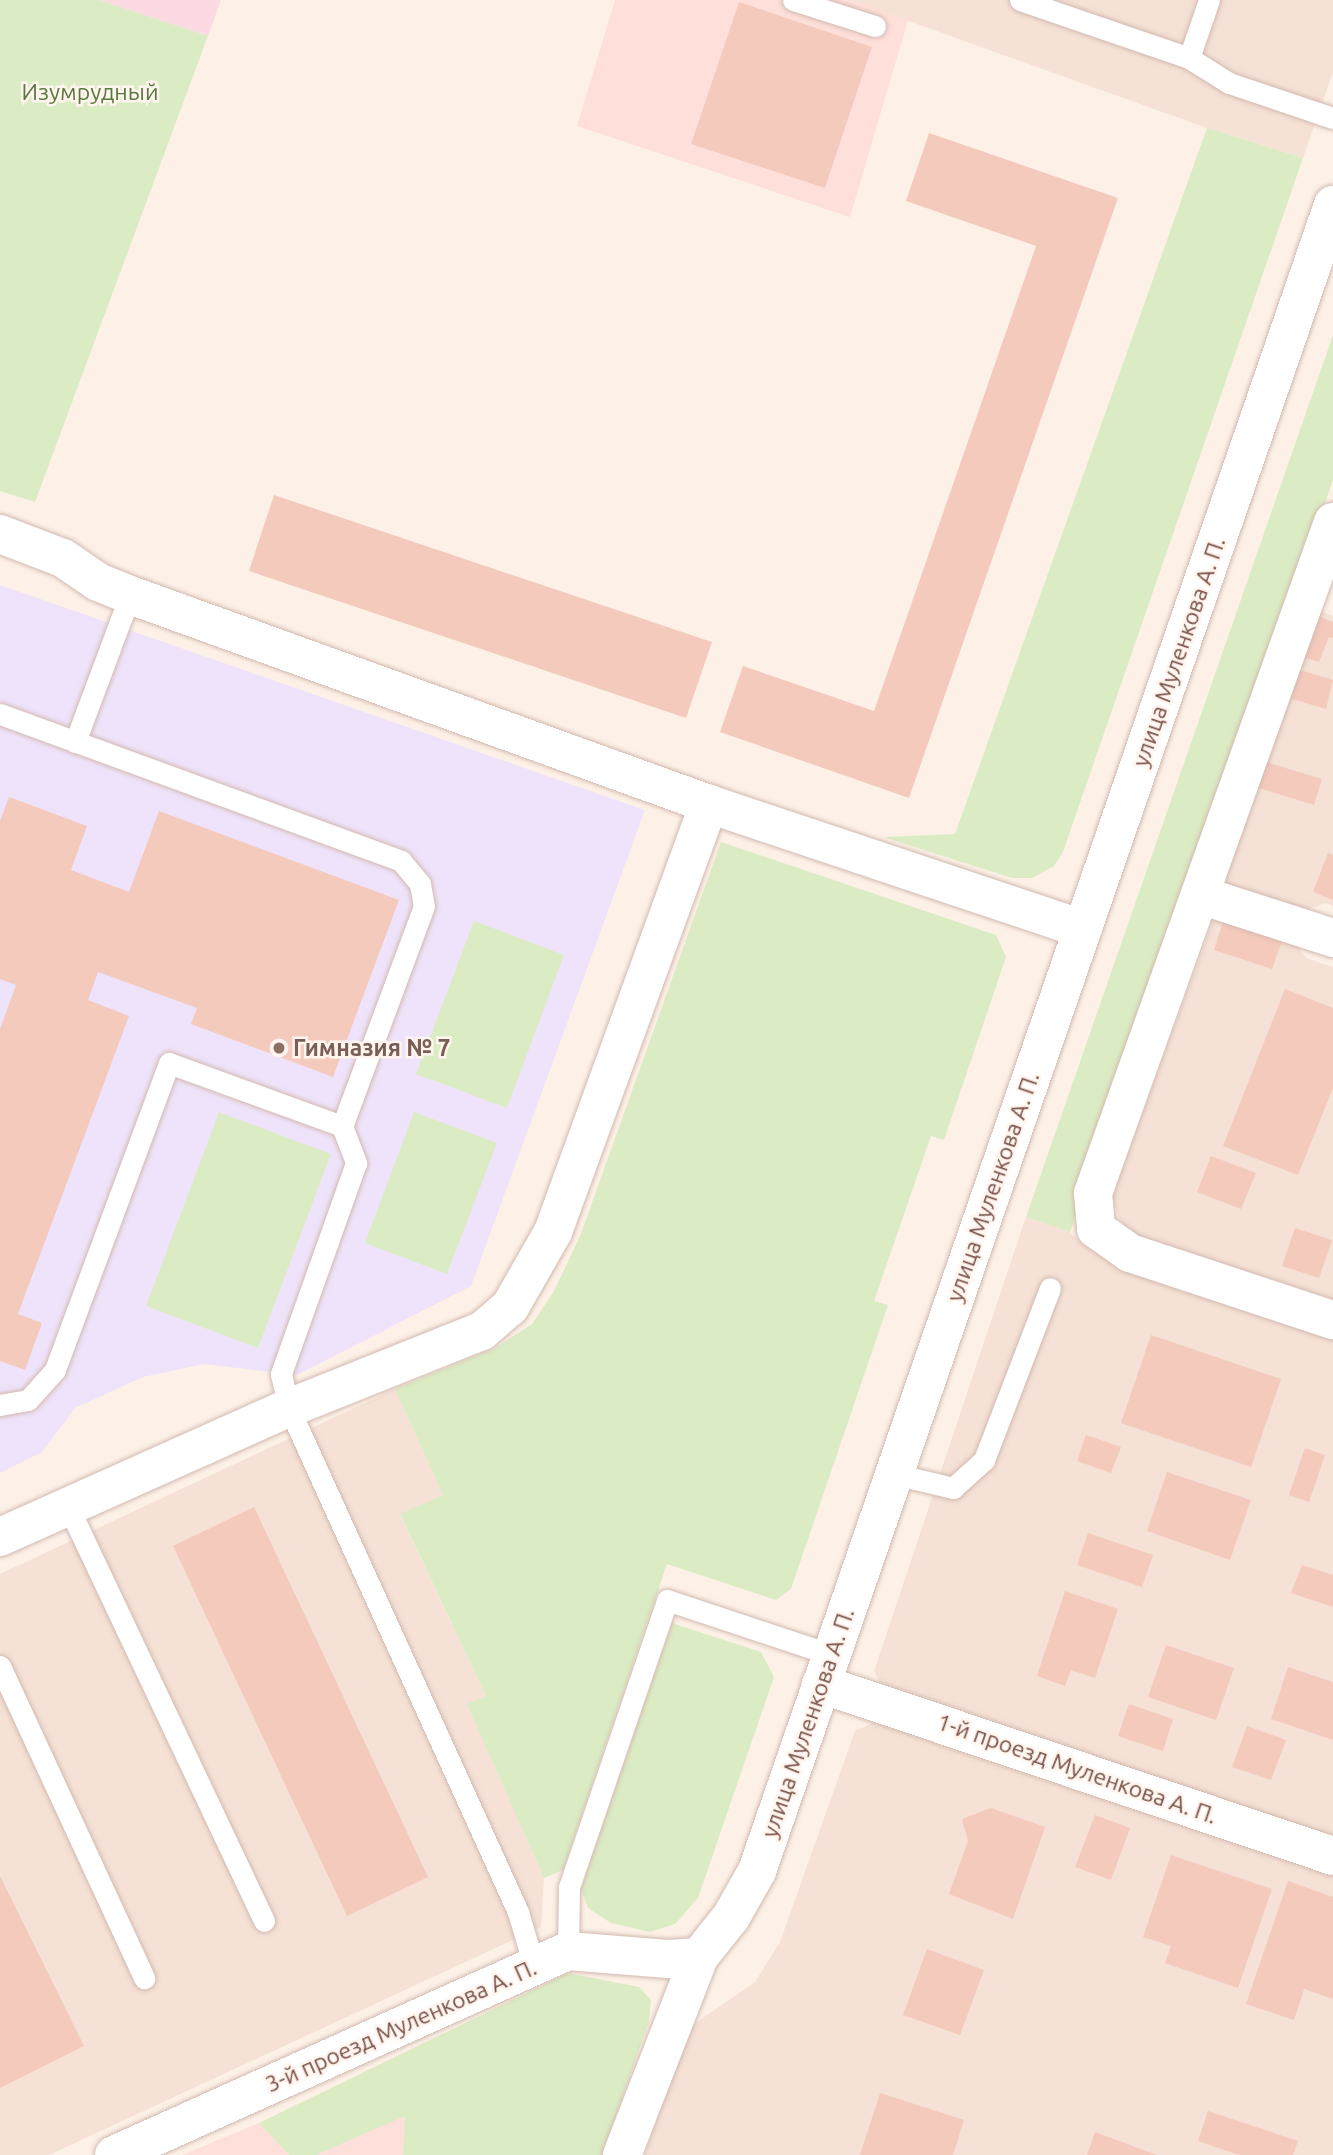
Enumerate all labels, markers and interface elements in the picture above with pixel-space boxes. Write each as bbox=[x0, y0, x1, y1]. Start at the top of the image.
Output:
park label: Изумрудный bbox=[21, 78, 159, 106]
street label: улица Муленкова А. П. bbox=[1127, 534, 1231, 770]
place label: Гимназия № 7 bbox=[293, 1034, 450, 1062]
marker: Гимназия № 7 bbox=[271, 1040, 287, 1056]
street label: улица Муленкова А. П. bbox=[941, 1069, 1045, 1305]
street label: улица Муленкова А. П. bbox=[756, 1605, 860, 1841]
street label: 1-й проезд Муленкова А. П. bbox=[934, 1708, 1220, 1830]
street label: 3-й проезд Муленкова А. П. bbox=[261, 1954, 541, 2098]

